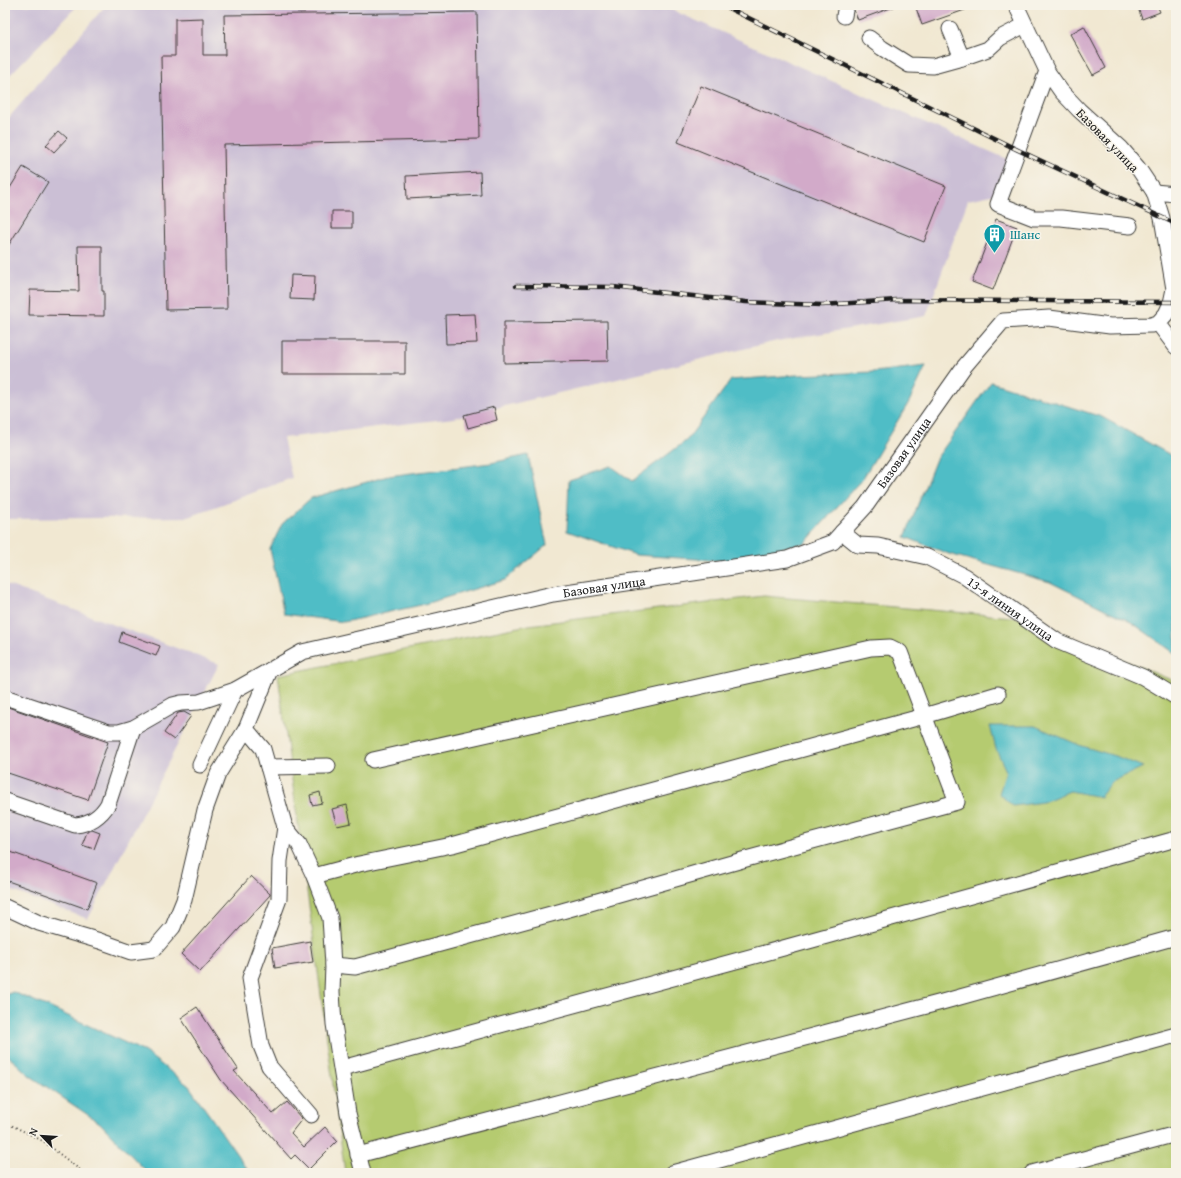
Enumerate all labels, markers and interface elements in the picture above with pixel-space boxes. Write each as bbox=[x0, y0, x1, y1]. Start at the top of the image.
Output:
street label: Базовая улица bbox=[1072, 104, 1144, 177]
building icon: Шанс bbox=[981, 221, 1007, 254]
place label: Шанс bbox=[1010, 225, 1041, 244]
street label: Базовая улица bbox=[872, 413, 936, 492]
street label: Базовая улица bbox=[562, 571, 647, 602]
street label: 13-я линия улица bbox=[963, 572, 1058, 646]
north arrow bbox=[22, 1116, 62, 1156]
text: N bbox=[24, 1124, 42, 1138]

